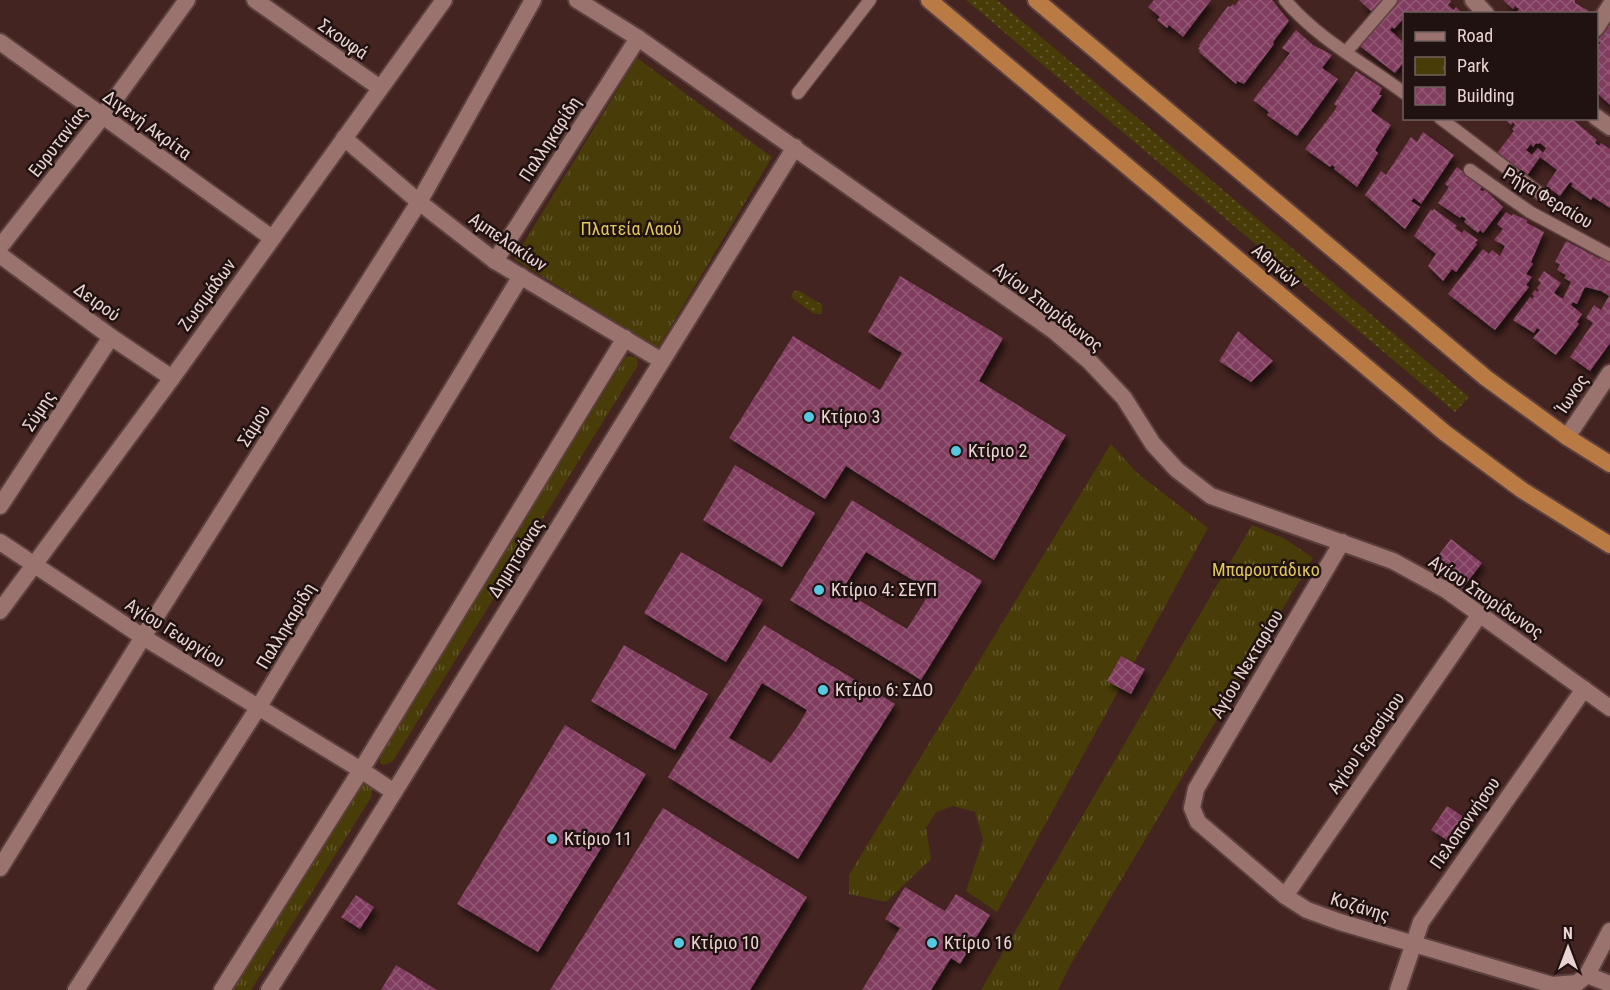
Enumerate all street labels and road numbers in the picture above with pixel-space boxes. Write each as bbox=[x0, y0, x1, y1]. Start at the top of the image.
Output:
street label: Σκουφά bbox=[314, 14, 372, 63]
street label: Διγενή Ακρίτα bbox=[99, 86, 196, 164]
street label: Παλληκαρίδη bbox=[514, 92, 585, 185]
street label: Ευρυτανίας bbox=[24, 103, 91, 181]
street label: Ρήγα Φεραίου bbox=[1500, 163, 1597, 232]
street label: Αμπελακίων bbox=[465, 208, 551, 275]
street label: Αθηνών bbox=[1248, 239, 1305, 292]
street label: Ζωσιμάδων bbox=[173, 254, 240, 335]
street label: Αγίου Σπυρίδωνος bbox=[989, 257, 1107, 356]
street label: Δειρού bbox=[70, 278, 124, 325]
street label: Ίωνος bbox=[1550, 370, 1592, 418]
street label: Σύμης bbox=[18, 386, 59, 435]
street label: Σάμου bbox=[233, 401, 274, 450]
street label: Δημητσάνας bbox=[483, 514, 548, 601]
street label: Αγίου Σπυρίδωνος bbox=[1425, 551, 1547, 643]
street label: Παλληκαρίδη bbox=[252, 579, 320, 673]
street label: Αγίου Γεωργίου bbox=[122, 594, 229, 671]
street label: Αγίου Νεκταρίου bbox=[1206, 606, 1287, 722]
street label: Αγίου Γερασίμου bbox=[1323, 688, 1408, 798]
street label: Πελοποννήσου bbox=[1425, 773, 1504, 872]
street label: Κοζάνης bbox=[1328, 888, 1392, 925]

